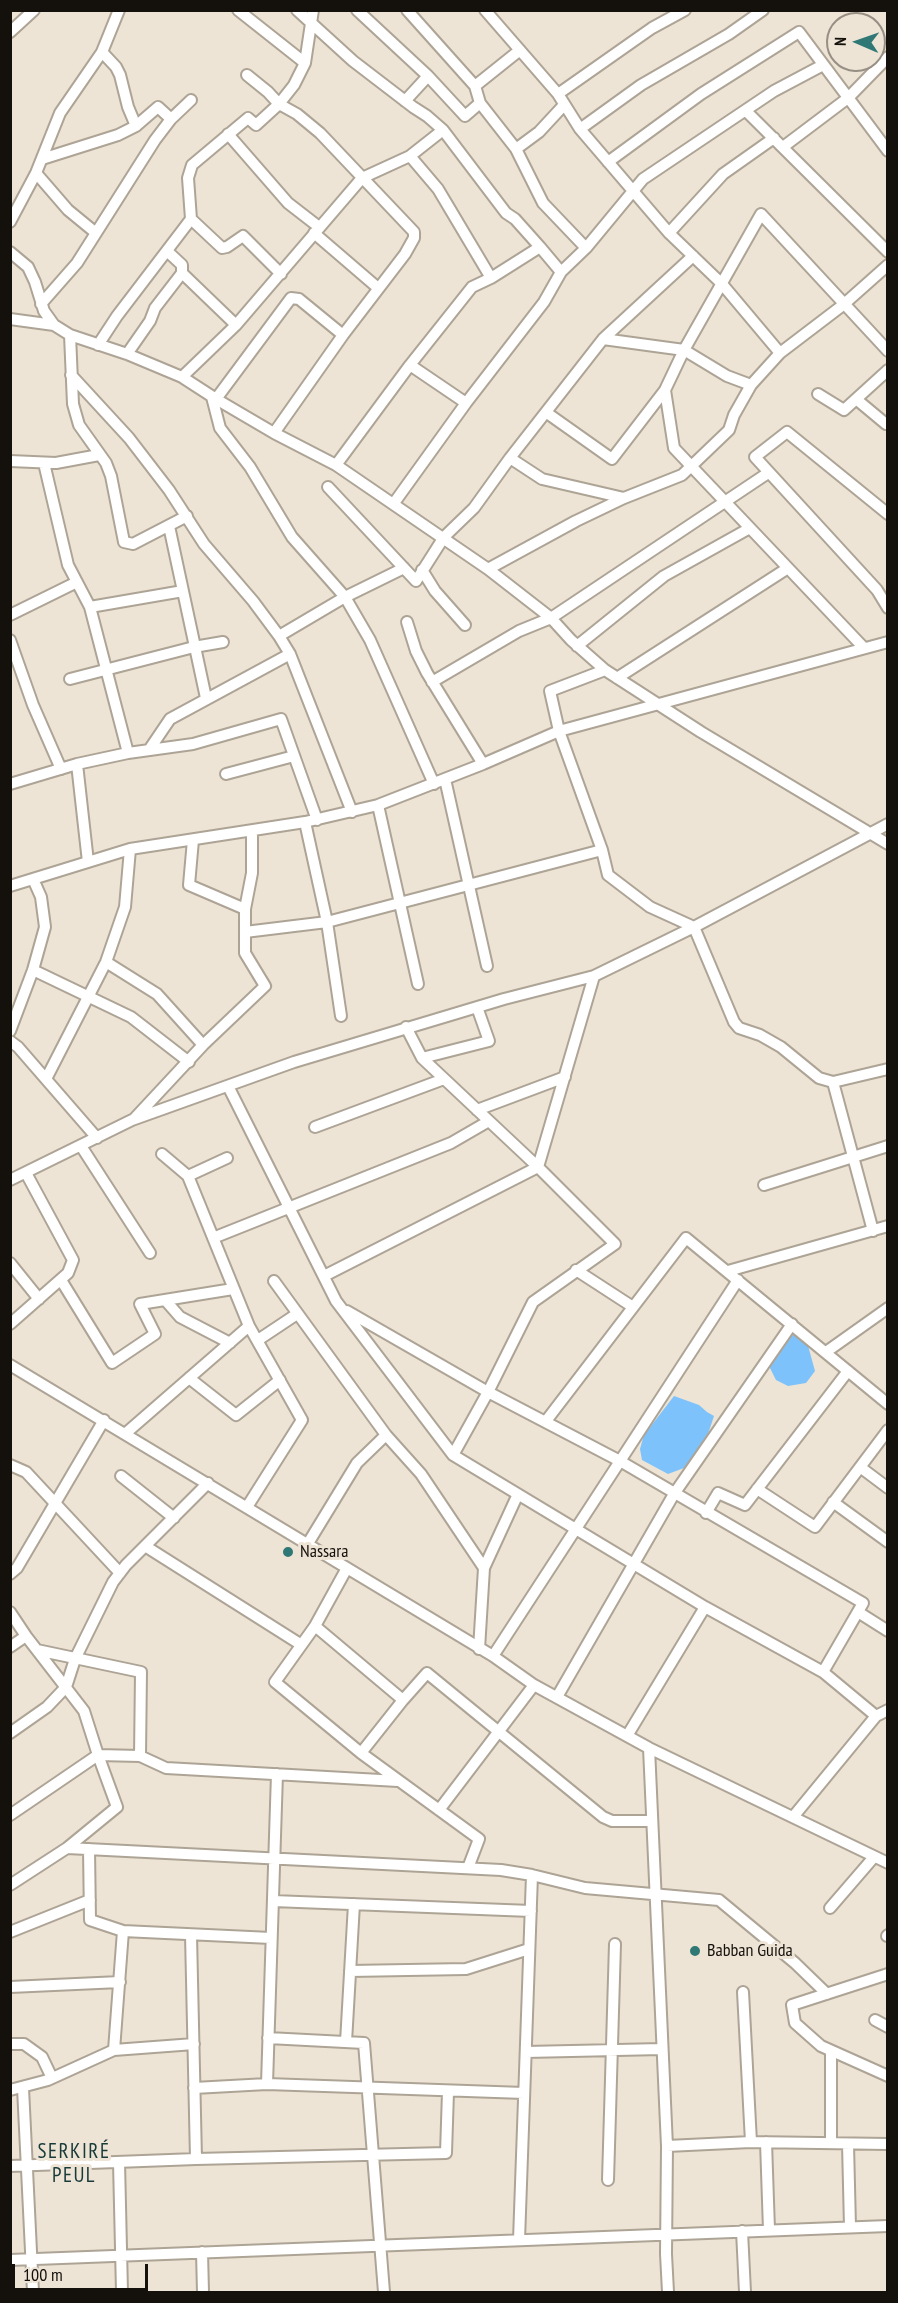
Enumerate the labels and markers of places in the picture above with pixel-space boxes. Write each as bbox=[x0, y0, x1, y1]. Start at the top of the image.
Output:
place label: Nassara bbox=[300, 1541, 348, 1563]
marker: Nassara bbox=[281, 1545, 295, 1559]
place label: Babban Guida bbox=[707, 1940, 793, 1962]
marker: Babban Guida bbox=[688, 1944, 702, 1958]

